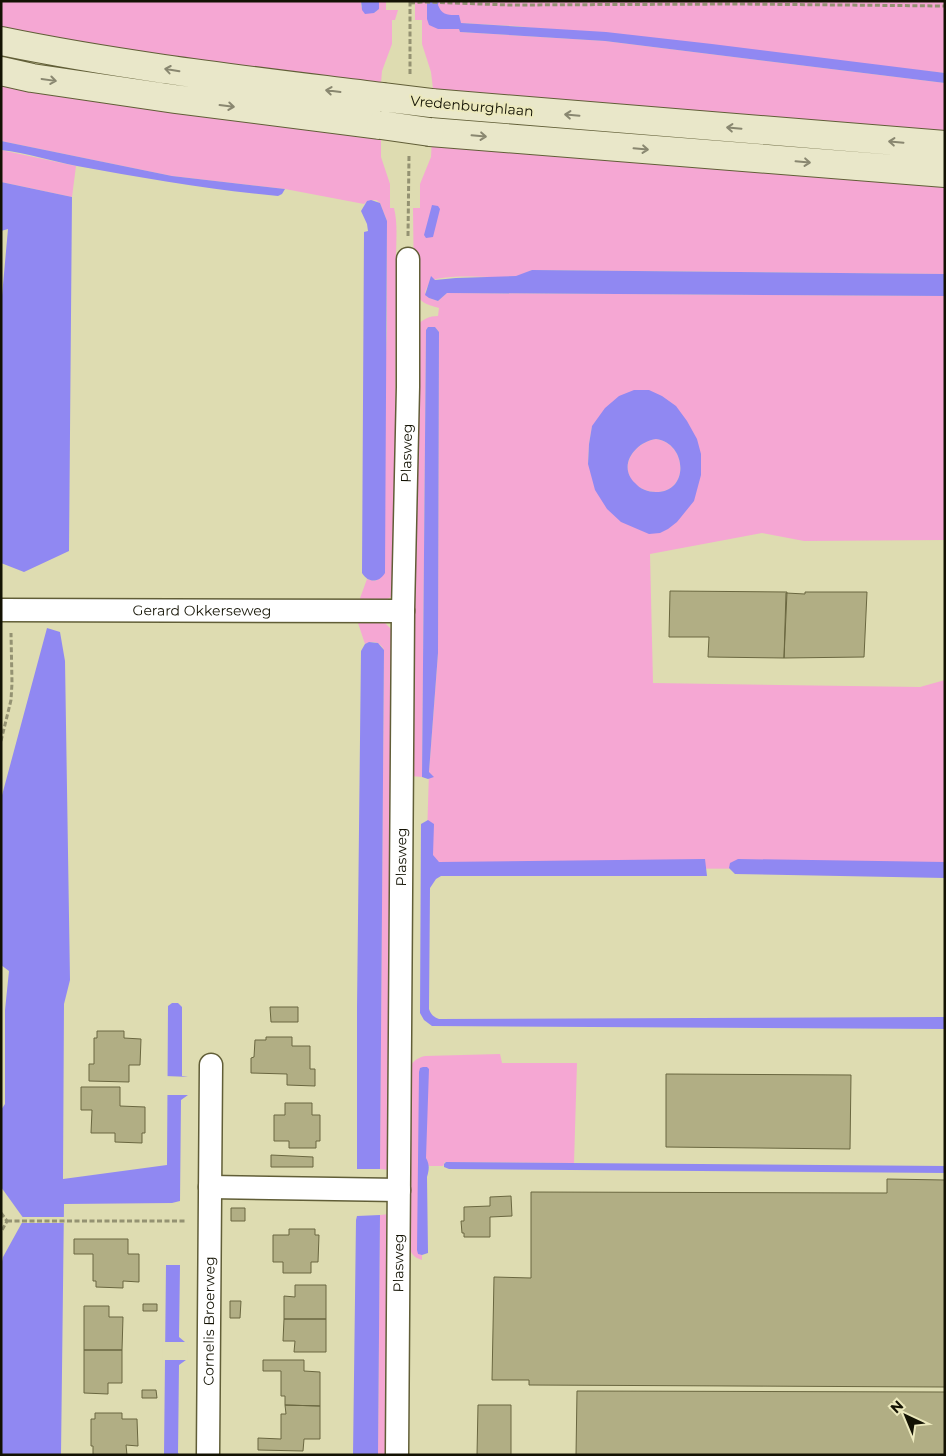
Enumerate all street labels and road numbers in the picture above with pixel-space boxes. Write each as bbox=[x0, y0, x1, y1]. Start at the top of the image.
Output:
street label: Vredenburghlaan bbox=[410, 92, 534, 120]
street label: Plasweg bbox=[397, 423, 416, 483]
street label: Gerard Okkerseweg bbox=[133, 601, 271, 620]
street label: Plasweg bbox=[392, 827, 410, 887]
street label: Plasweg bbox=[389, 1233, 408, 1293]
street label: Cornelis Broerweg bbox=[200, 1256, 219, 1386]

